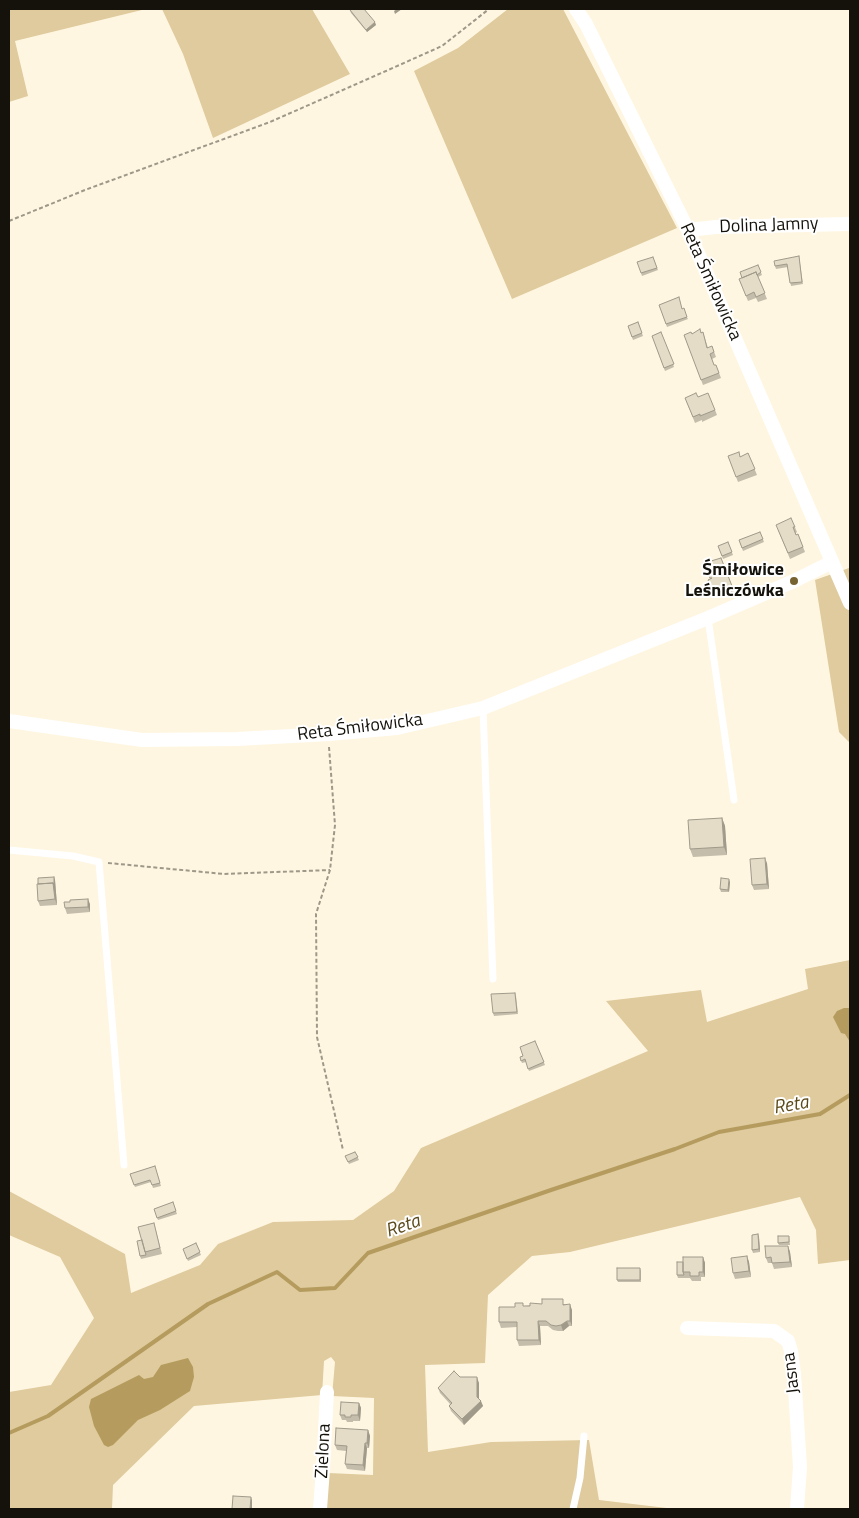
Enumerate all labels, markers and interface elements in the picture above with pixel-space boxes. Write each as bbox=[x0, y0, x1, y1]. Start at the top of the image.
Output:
street label: Dolina Jamny bbox=[719, 213, 819, 239]
street label: Reta Śmiłowicka bbox=[674, 220, 746, 344]
place label: Śmiłowice Leśniczówka bbox=[685, 560, 784, 602]
marker: Śmiłowice Leśniczówka bbox=[788, 575, 800, 587]
street label: Reta Śmiłowicka bbox=[296, 710, 424, 746]
water label: Reta bbox=[772, 1092, 810, 1120]
water label: Reta bbox=[383, 1211, 423, 1243]
street label: Jasna bbox=[779, 1351, 805, 1395]
street label: Zielona bbox=[312, 1423, 336, 1479]

